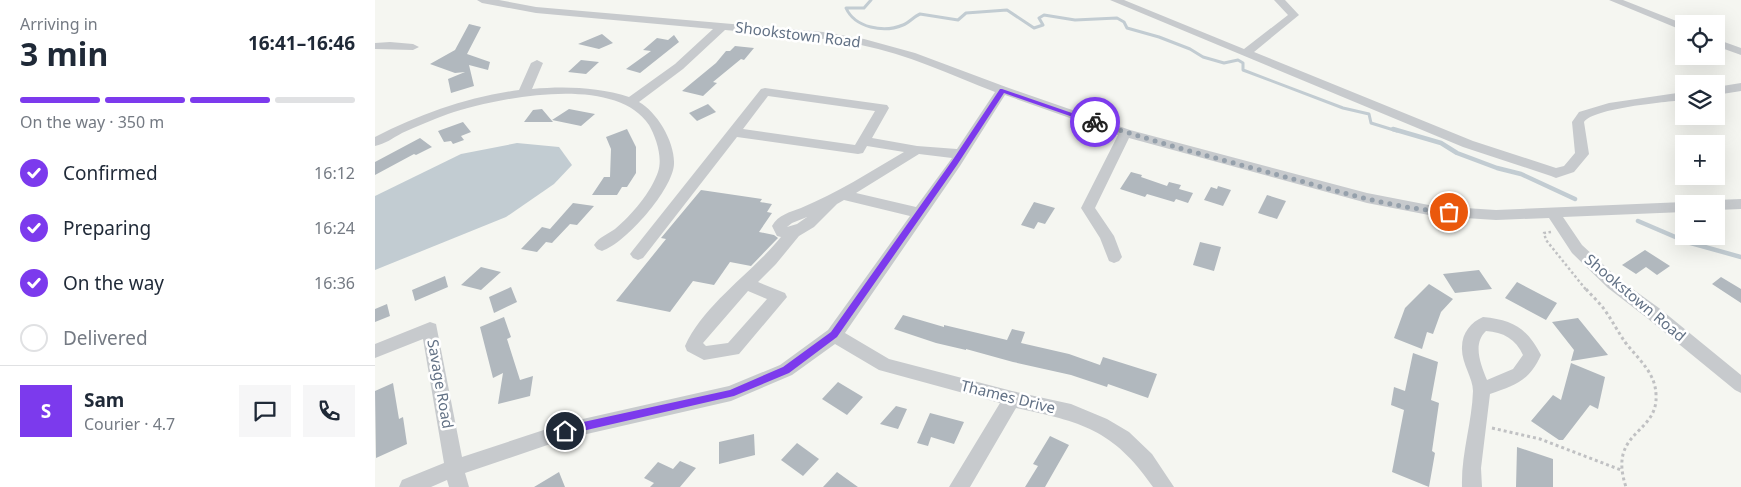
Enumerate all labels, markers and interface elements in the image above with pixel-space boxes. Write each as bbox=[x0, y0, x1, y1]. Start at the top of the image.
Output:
text: Arriving in bbox=[20, 13, 98, 35]
map controls bbox=[1675, 15, 1725, 245]
button: locate bbox=[1675, 15, 1725, 65]
street label: Shookstown Road bbox=[734, 16, 862, 52]
text: 16:41–16:46 bbox=[248, 30, 355, 56]
text: 3 min bbox=[20, 32, 108, 75]
button: layers bbox=[1675, 75, 1725, 125]
courier bbox=[1070, 97, 1120, 147]
icon: bike bbox=[1081, 108, 1109, 136]
text: On the way · 350 m bbox=[20, 111, 164, 133]
button: + bbox=[1675, 135, 1725, 185]
icon: check bbox=[20, 159, 48, 187]
text: Confirmed bbox=[63, 160, 158, 186]
text: 16:12 bbox=[314, 162, 355, 184]
pin bbox=[1428, 191, 1470, 233]
button: − bbox=[1675, 195, 1725, 245]
icon: bag bbox=[1435, 198, 1463, 226]
icon: check bbox=[20, 214, 48, 242]
text: Preparing bbox=[63, 215, 151, 241]
text: 16:24 bbox=[314, 217, 355, 239]
street label: Shookstown Road bbox=[1581, 249, 1690, 345]
icon: check bbox=[20, 269, 48, 297]
text: On the way bbox=[63, 270, 164, 296]
text: 16:36 bbox=[314, 272, 355, 294]
text: Delivered bbox=[63, 325, 148, 351]
street label: Savage Road bbox=[423, 338, 459, 430]
street label: Thames Drive bbox=[959, 375, 1058, 417]
button: chat bbox=[239, 385, 291, 437]
button: phone bbox=[303, 385, 355, 437]
text: Sam bbox=[84, 387, 124, 413]
text: S bbox=[41, 398, 51, 424]
pin bbox=[544, 410, 586, 452]
text: Courier · 4.7 bbox=[84, 413, 175, 435]
icon: home bbox=[551, 417, 579, 445]

